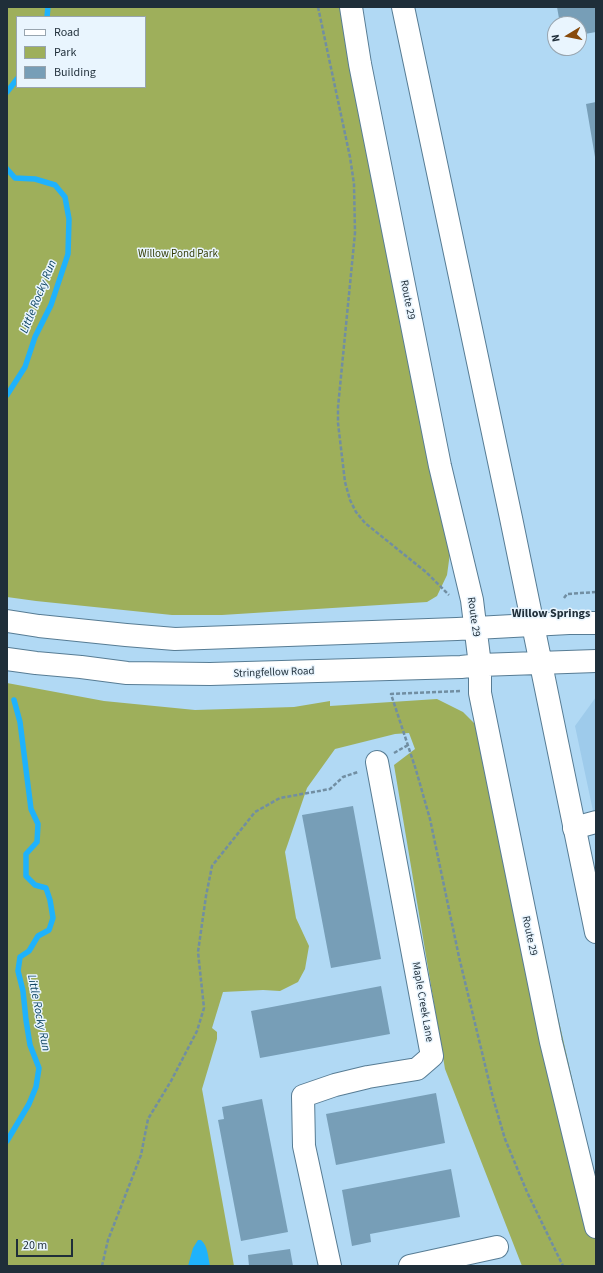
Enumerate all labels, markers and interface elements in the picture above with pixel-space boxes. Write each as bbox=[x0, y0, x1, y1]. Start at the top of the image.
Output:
legend bbox=[16, 16, 146, 88]
north arrow bbox=[547, 16, 587, 56]
text: Road bbox=[54, 24, 80, 41]
text: N bbox=[548, 33, 564, 43]
text: Park bbox=[54, 44, 76, 61]
text: Building bbox=[54, 64, 96, 81]
park label: Willow Pond Park bbox=[138, 248, 218, 262]
water label: Little Rocky Run bbox=[18, 258, 60, 336]
street label: Route 29 bbox=[397, 279, 417, 321]
street label: Route 29 bbox=[464, 596, 482, 638]
district label: Willow Springs bbox=[512, 607, 590, 621]
street label: Stringfellow Road bbox=[233, 665, 315, 681]
street label: Route 29 bbox=[518, 915, 540, 957]
street label: Maple Creek Lane bbox=[408, 961, 436, 1043]
water label: Little Rocky Run bbox=[23, 973, 53, 1053]
scale bar bbox=[18, 1231, 75, 1257]
text: 20 m bbox=[23, 1237, 47, 1254]

